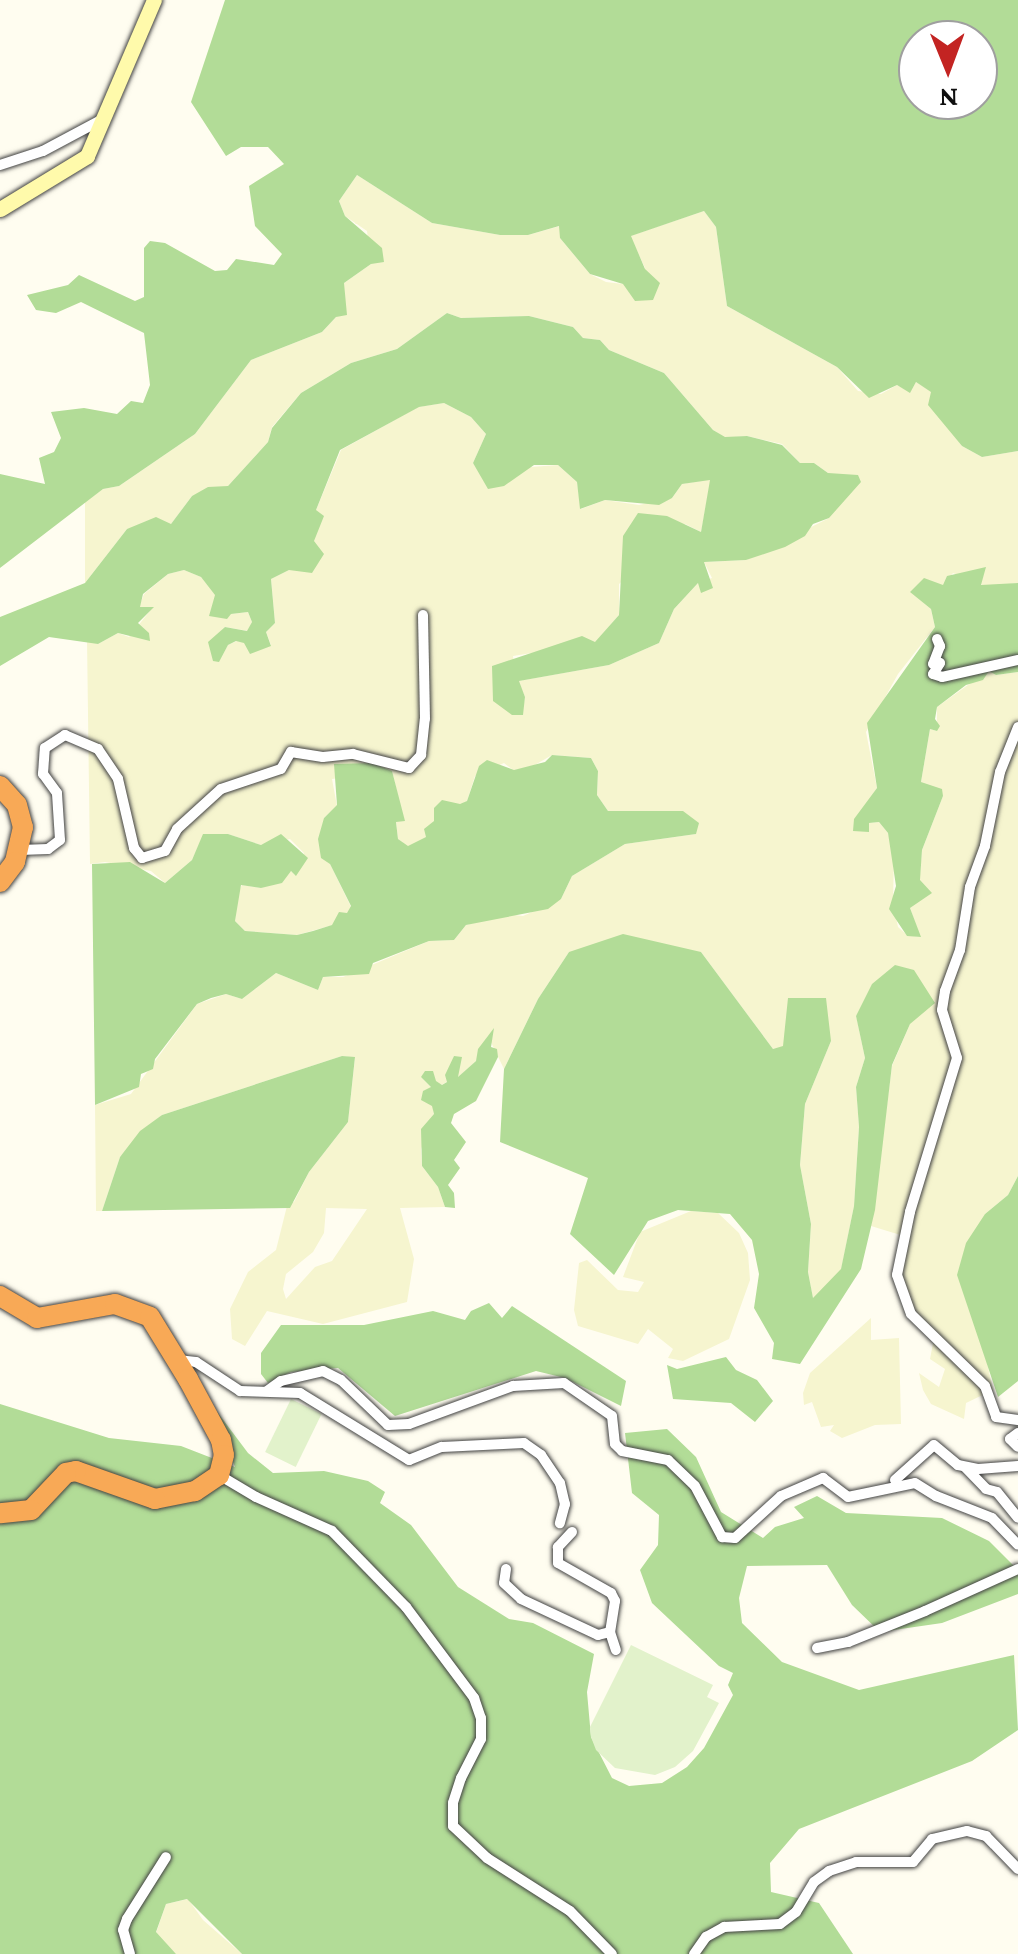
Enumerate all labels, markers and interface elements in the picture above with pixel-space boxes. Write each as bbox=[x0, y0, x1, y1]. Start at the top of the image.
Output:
north arrow bbox=[898, 20, 998, 120]
text: N bbox=[939, 83, 958, 114]

